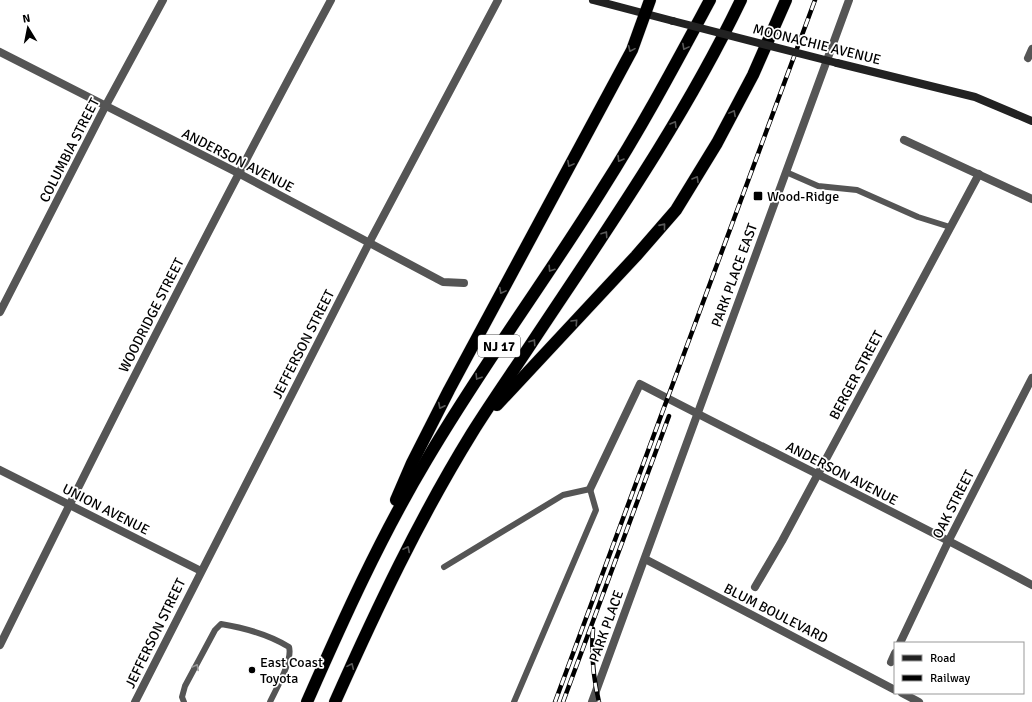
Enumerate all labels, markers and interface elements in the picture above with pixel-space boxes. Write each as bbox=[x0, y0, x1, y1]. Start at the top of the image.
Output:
north arrow bbox=[8, 8, 48, 48]
text: N bbox=[21, 12, 31, 26]
street label: MOONACHIE AVENUE bbox=[751, 20, 883, 69]
one-way arrow bbox=[682, 42, 690, 50]
one-way arrow bbox=[628, 46, 636, 53]
street label: COLUMBIA STREET bbox=[36, 95, 103, 205]
one-way arrow bbox=[728, 110, 735, 117]
one-way arrow bbox=[669, 121, 677, 128]
street label: ANDERSON AVENUE bbox=[179, 125, 297, 196]
one-way arrow bbox=[618, 155, 625, 162]
one-way arrow bbox=[568, 160, 575, 167]
one-way arrow bbox=[691, 176, 698, 184]
place label: Wood-Ridge bbox=[767, 188, 839, 205]
marker: Wood-Ridge bbox=[752, 190, 764, 202]
street label: PARK PLACE EAST bbox=[708, 221, 761, 329]
one-way arrow bbox=[658, 224, 665, 231]
one-way arrow bbox=[600, 231, 608, 238]
street label: WOODRIDGE STREET bbox=[115, 255, 188, 375]
one-way arrow bbox=[548, 265, 556, 272]
street label: JEFFERSON STREET bbox=[269, 287, 338, 402]
one-way arrow bbox=[499, 287, 507, 294]
one-way arrow bbox=[570, 319, 578, 327]
street label: BERGER STREET bbox=[826, 328, 887, 423]
road number: NJ 17 bbox=[478, 335, 520, 357]
one-way arrow bbox=[528, 339, 536, 346]
one-way arrow bbox=[475, 373, 483, 380]
one-way arrow bbox=[438, 401, 446, 409]
street label: ANDERSON AVENUE bbox=[783, 438, 901, 509]
street label: OAK STREET bbox=[929, 467, 978, 541]
street label: UNION AVENUE bbox=[59, 480, 152, 539]
one-way arrow bbox=[402, 546, 409, 553]
street label: JEFFERSON STREET bbox=[121, 575, 189, 691]
street label: BLUM BOULEVARD bbox=[721, 580, 831, 647]
street label: PARK PLACE bbox=[586, 588, 627, 664]
legend bbox=[894, 642, 1024, 694]
text: Road bbox=[930, 651, 956, 666]
place label: East Coast Toyota bbox=[260, 654, 323, 687]
one-way arrow bbox=[191, 663, 199, 671]
one-way arrow bbox=[346, 663, 354, 670]
marker: East Coast Toyota bbox=[247, 665, 257, 675]
text: Railway bbox=[930, 671, 970, 686]

